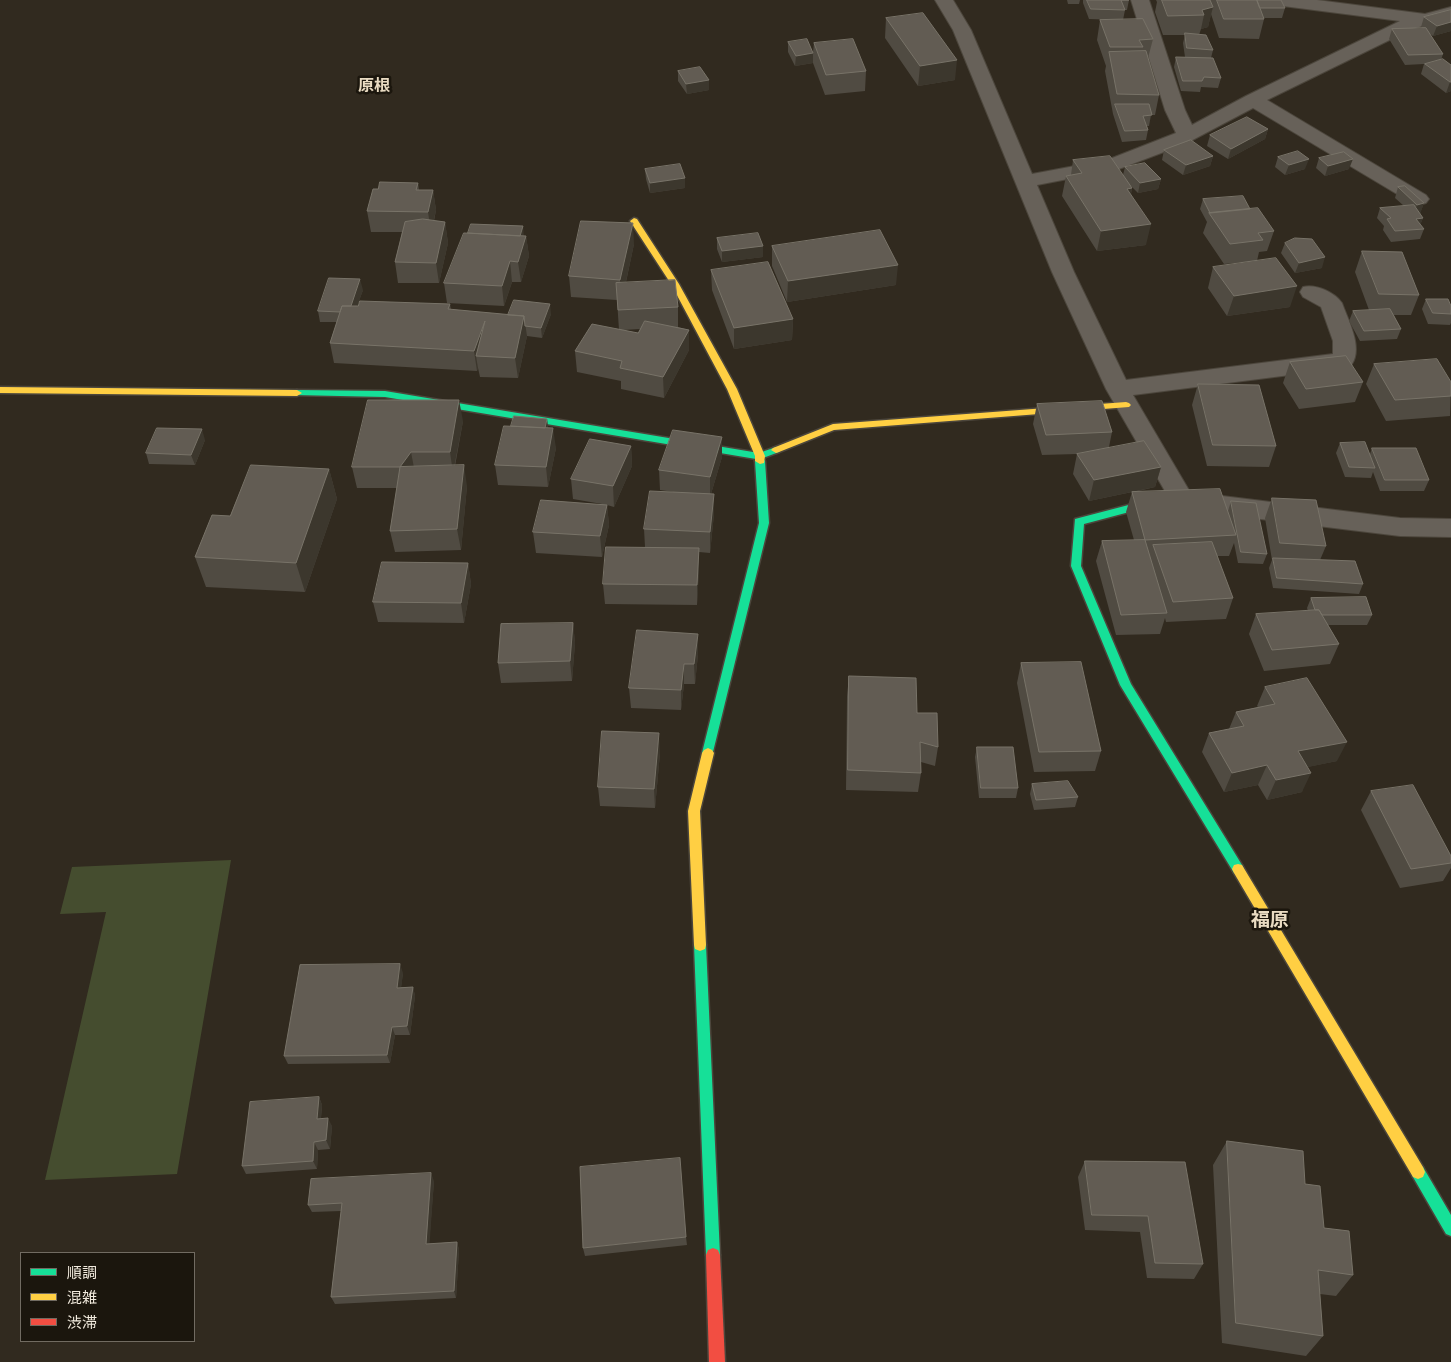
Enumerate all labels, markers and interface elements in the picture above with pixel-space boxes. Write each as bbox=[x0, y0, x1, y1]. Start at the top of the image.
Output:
district label: 原根 bbox=[358, 77, 390, 97]
district label: 福原 bbox=[1251, 910, 1289, 932]
legend bbox=[20, 1252, 195, 1342]
text: 順調 bbox=[67, 1262, 97, 1283]
text: 混雑 bbox=[67, 1287, 97, 1308]
text: 渋滞 bbox=[67, 1312, 97, 1333]

